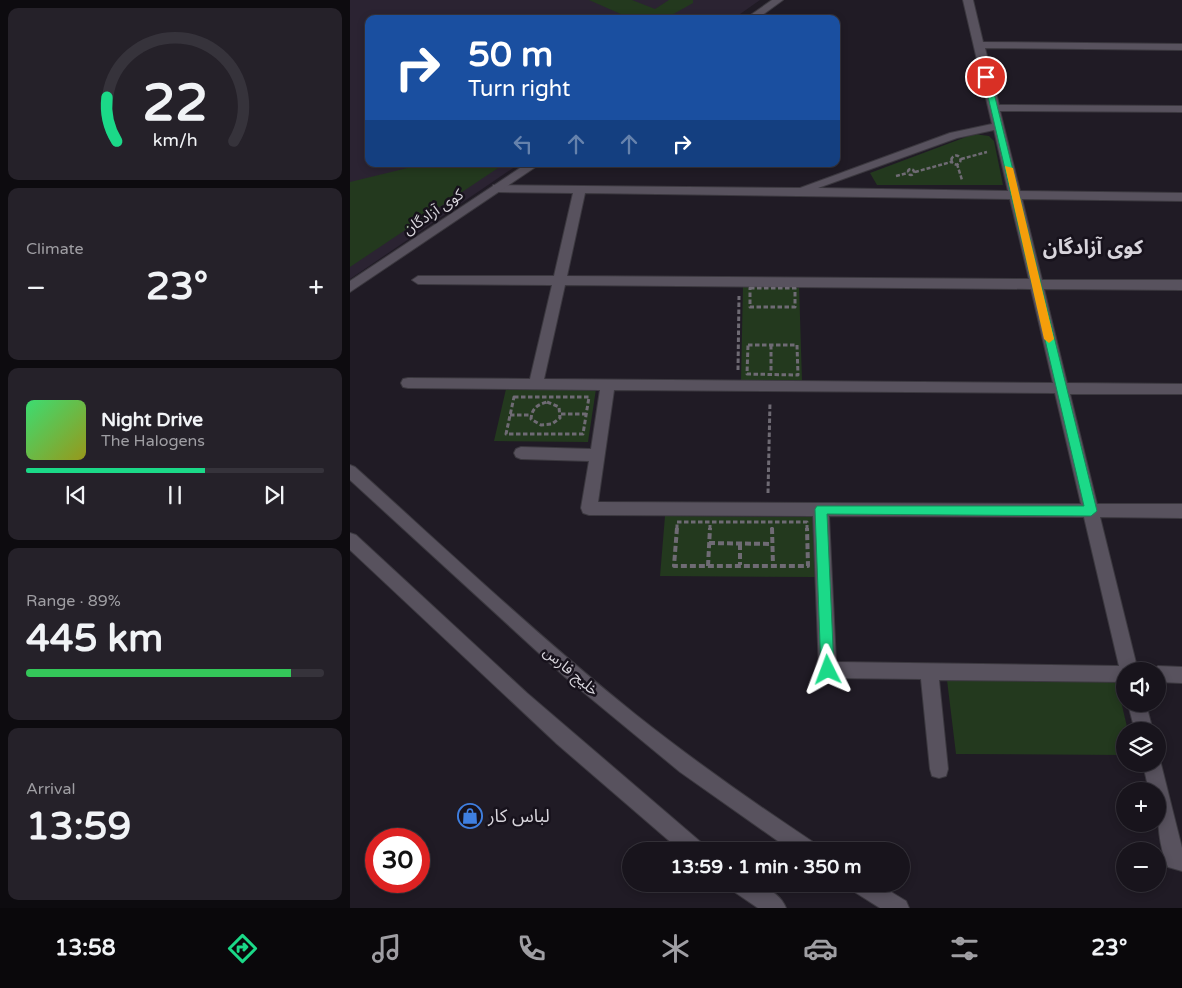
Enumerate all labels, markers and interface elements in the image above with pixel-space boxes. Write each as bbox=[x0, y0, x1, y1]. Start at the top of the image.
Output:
text: 50 m bbox=[468, 34, 553, 76]
icon: right bbox=[385, 35, 450, 100]
pin bbox=[965, 56, 1007, 98]
icon: arrive bbox=[972, 63, 1000, 91]
text: 22 bbox=[142, 72, 208, 135]
text: Turn right bbox=[468, 76, 570, 102]
text: km/h bbox=[153, 130, 197, 151]
icon: left bbox=[509, 130, 537, 158]
icon: ahead bbox=[562, 130, 590, 158]
icon: ahead bbox=[615, 130, 643, 158]
icon: right bbox=[668, 130, 696, 158]
street label: کوی آزادگان bbox=[399, 185, 467, 239]
district label: کوی آزادگان bbox=[1043, 236, 1144, 260]
text: Climate bbox=[26, 239, 84, 259]
text: 23° bbox=[146, 264, 208, 310]
text: − bbox=[26, 271, 46, 305]
text: + bbox=[308, 271, 324, 305]
text: Night Drive bbox=[101, 409, 203, 431]
text: The Halogens bbox=[101, 431, 205, 451]
icon: previous bbox=[62, 481, 90, 509]
icon: pause bbox=[161, 481, 189, 509]
icon: next bbox=[260, 481, 288, 509]
text: Range · 89% bbox=[26, 591, 121, 611]
text: 445 km bbox=[26, 616, 163, 662]
street label: خلیج فارس bbox=[538, 643, 603, 702]
position arrow bbox=[801, 643, 853, 695]
map controls bbox=[1116, 662, 1166, 892]
button: sound bbox=[1116, 662, 1166, 712]
button: layers bbox=[1116, 722, 1166, 772]
text: Arrival bbox=[26, 779, 75, 799]
button: + bbox=[1116, 782, 1166, 832]
shop icon: لباس کار bbox=[457, 803, 483, 829]
text: 13:59 bbox=[26, 804, 131, 850]
place label: لباس کار bbox=[487, 805, 550, 827]
speed limit sign: 30 bbox=[365, 828, 430, 893]
button: − bbox=[1116, 842, 1166, 892]
text: 13:59 · 1 min · 350 m bbox=[670, 856, 862, 878]
icon: directions bbox=[225, 931, 260, 966]
icon: music bbox=[369, 931, 404, 966]
icon: phone bbox=[514, 931, 549, 966]
icon: climate bbox=[658, 931, 693, 966]
icon: car bbox=[803, 931, 838, 966]
icon: filters bbox=[947, 931, 982, 966]
text: 13:58 bbox=[55, 935, 116, 961]
text: 23° bbox=[1091, 935, 1127, 961]

